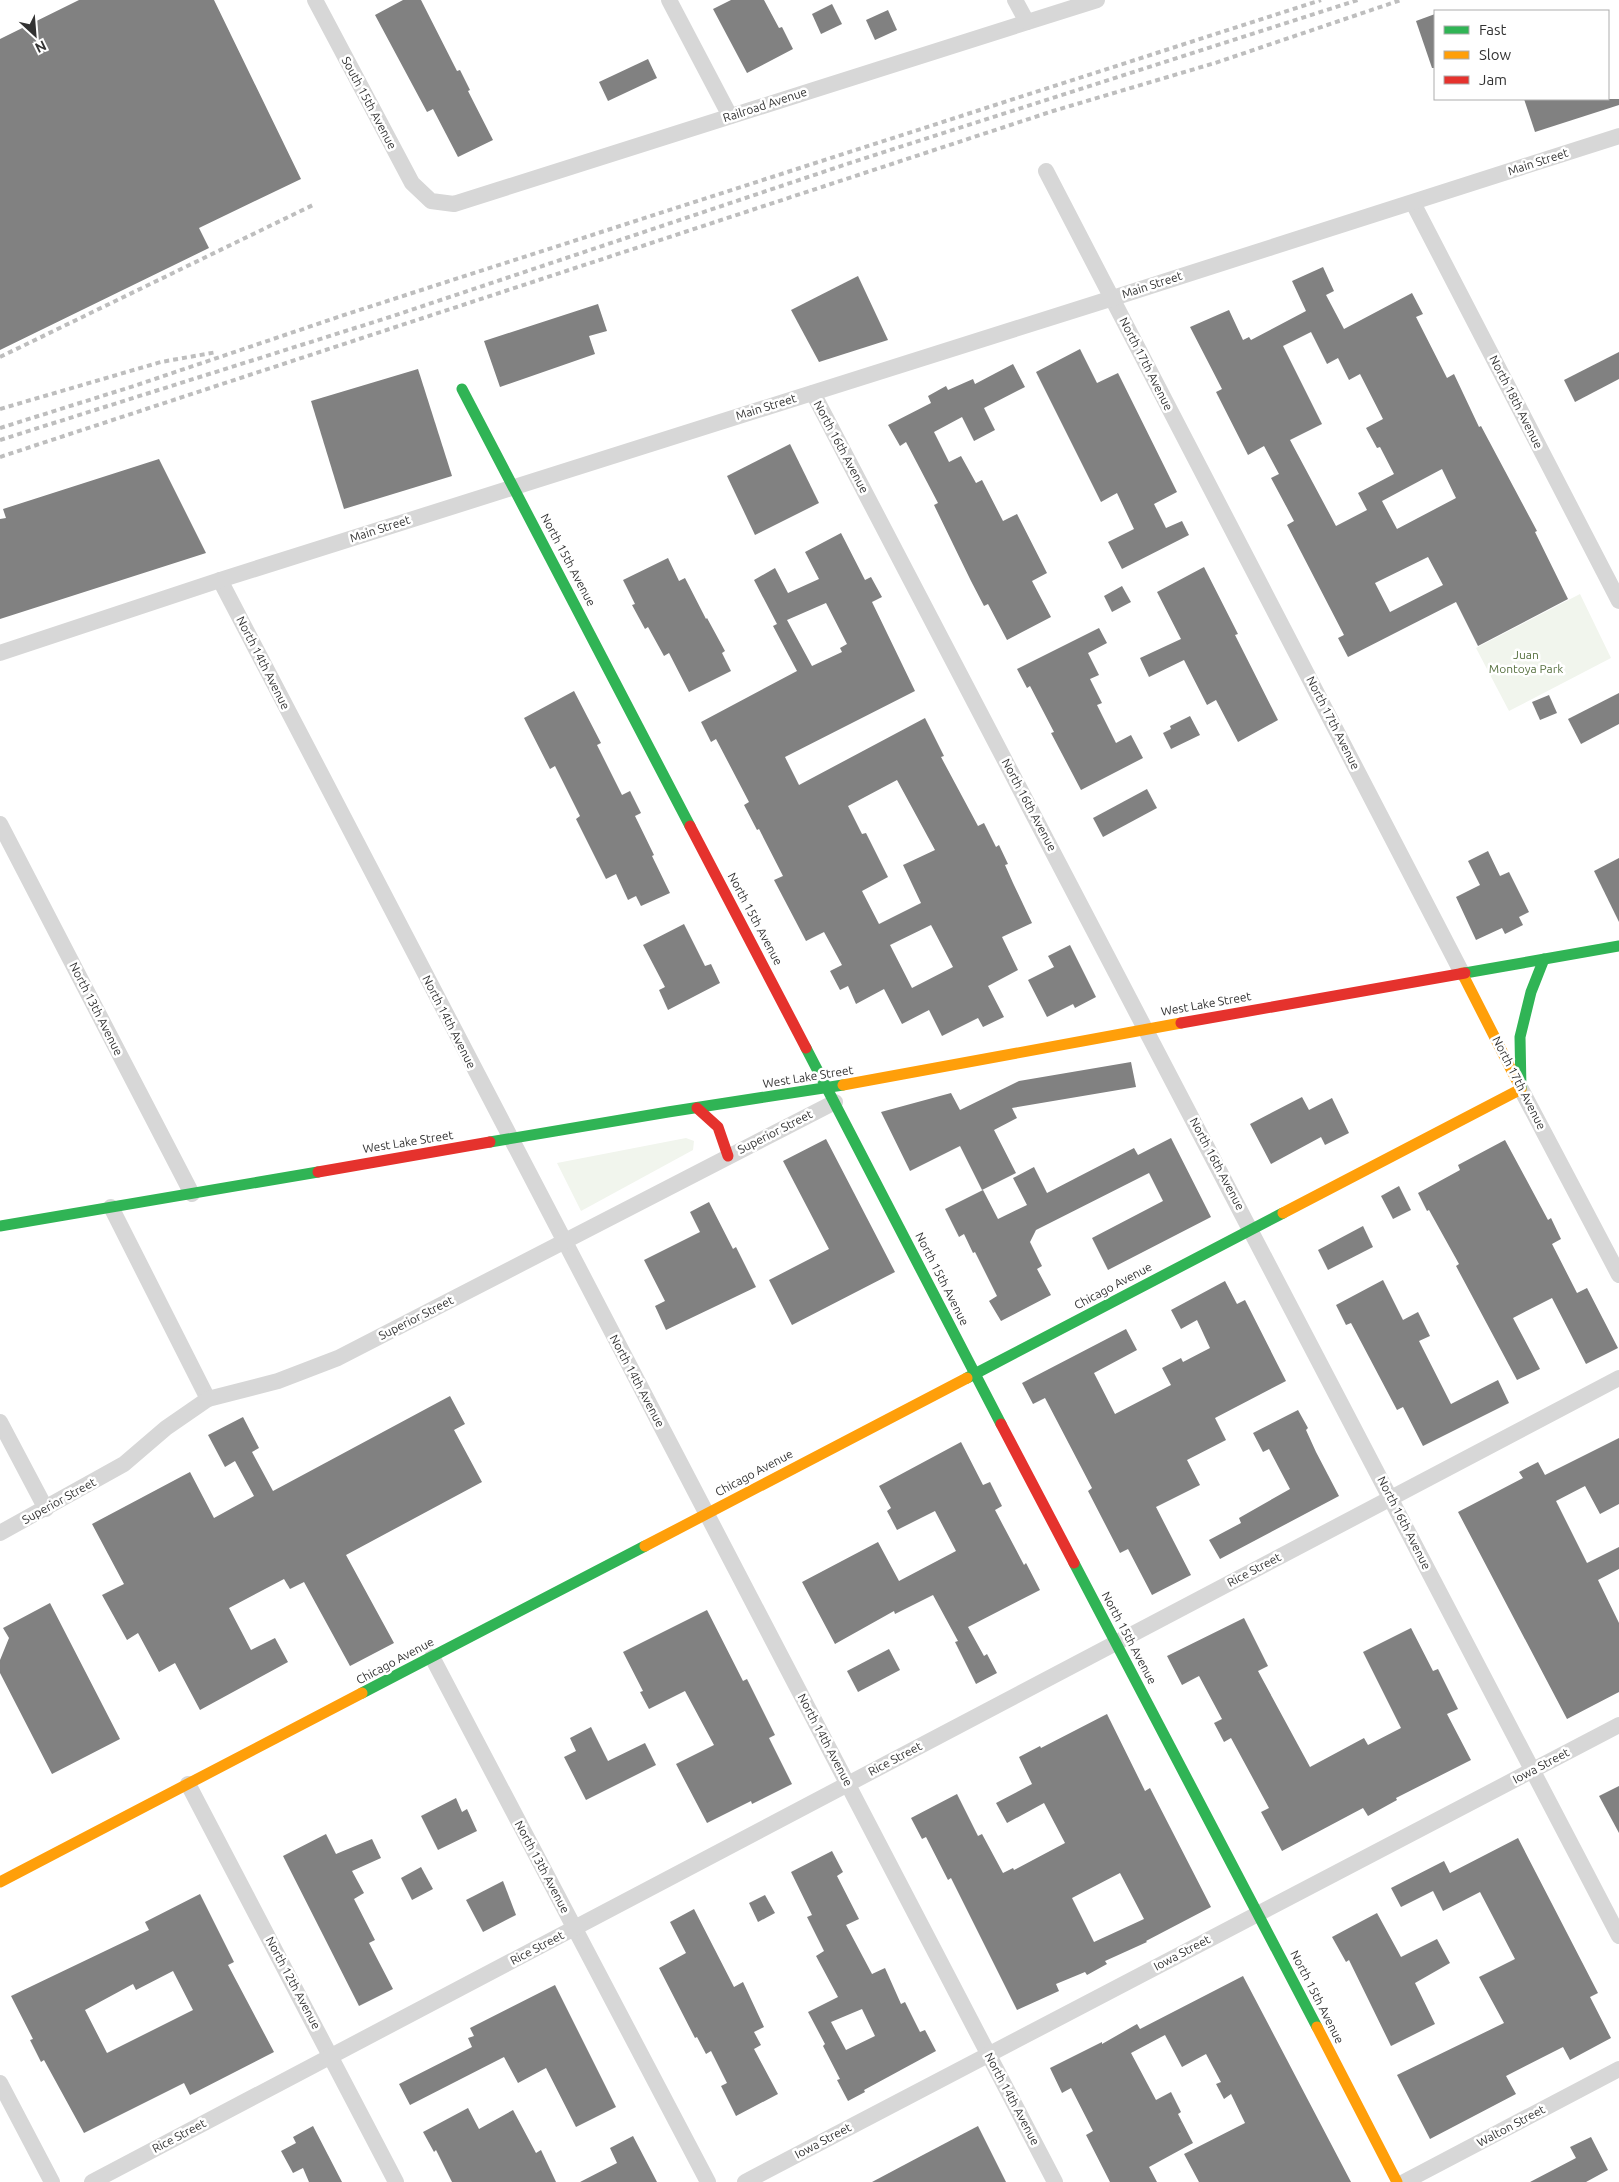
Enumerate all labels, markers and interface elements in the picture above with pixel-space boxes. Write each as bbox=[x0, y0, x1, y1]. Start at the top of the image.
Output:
north arrow bbox=[10, 10, 60, 60]
legend bbox=[1434, 10, 1609, 100]
text: Fast bbox=[1479, 21, 1507, 38]
text: N bbox=[32, 37, 49, 56]
text: Slow bbox=[1479, 46, 1512, 63]
street label: South 15th Avenue bbox=[340, 54, 399, 151]
text: Jam bbox=[1479, 71, 1507, 88]
street label: Railroad Avenue bbox=[721, 85, 809, 124]
street label: Main Street bbox=[1506, 146, 1570, 177]
street label: Main Street bbox=[1120, 269, 1184, 300]
street label: North 17th Avenue bbox=[1117, 315, 1176, 412]
street label: North 18th Avenue bbox=[1487, 353, 1546, 450]
street label: Main Street bbox=[734, 391, 798, 422]
street label: North 16th Avenue bbox=[812, 398, 871, 495]
street label: North 15th Avenue bbox=[539, 511, 598, 608]
street label: Main Street bbox=[348, 513, 412, 544]
street label: North 14th Avenue bbox=[234, 614, 293, 711]
park label: Juan Montoya Park bbox=[1489, 648, 1563, 675]
street label: North 17th Avenue bbox=[1304, 674, 1363, 771]
street label: North 16th Avenue bbox=[1000, 756, 1059, 853]
street label: North 15th Avenue bbox=[726, 870, 785, 967]
street label: North 13th Avenue bbox=[67, 960, 126, 1057]
street label: North 14th Avenue bbox=[420, 973, 479, 1070]
street label: West Lake Street bbox=[1160, 989, 1252, 1018]
street label: North 17th Avenue bbox=[1490, 1034, 1549, 1131]
street label: West Lake Street bbox=[762, 1063, 854, 1090]
street label: Superior Street bbox=[735, 1107, 815, 1156]
street label: North 16th Avenue bbox=[1188, 1115, 1247, 1212]
street label: West Lake Street bbox=[362, 1128, 454, 1155]
street label: North 15th Avenue bbox=[913, 1230, 972, 1327]
street label: Chicago Avenue bbox=[1072, 1260, 1154, 1311]
street label: Superior Street bbox=[376, 1293, 456, 1342]
street label: North 14th Avenue bbox=[608, 1332, 667, 1429]
street label: Chicago Avenue bbox=[713, 1447, 795, 1498]
street label: North 16th Avenue bbox=[1375, 1474, 1434, 1571]
street label: Superior Street bbox=[20, 1475, 98, 1526]
street label: Rice Street bbox=[1225, 1550, 1283, 1589]
street label: North 15th Avenue bbox=[1100, 1589, 1159, 1686]
street label: Chicago Avenue bbox=[354, 1635, 436, 1686]
street label: North 14th Avenue bbox=[796, 1691, 855, 1788]
street label: Rice Street bbox=[866, 1739, 924, 1778]
street label: Iowa Street bbox=[1510, 1745, 1571, 1786]
street label: North 13th Avenue bbox=[513, 1818, 572, 1915]
street label: Rice Street bbox=[508, 1928, 566, 1967]
street label: Iowa Street bbox=[1151, 1932, 1212, 1973]
street label: North 12th Avenue bbox=[264, 1934, 323, 2031]
street label: North 15th Avenue bbox=[1288, 1948, 1347, 2045]
street label: North 14th Avenue bbox=[983, 2050, 1042, 2147]
street label: Walton Street bbox=[1475, 2102, 1547, 2149]
street label: Rice Street bbox=[150, 2116, 208, 2155]
street label: Iowa Street bbox=[792, 2120, 853, 2161]

